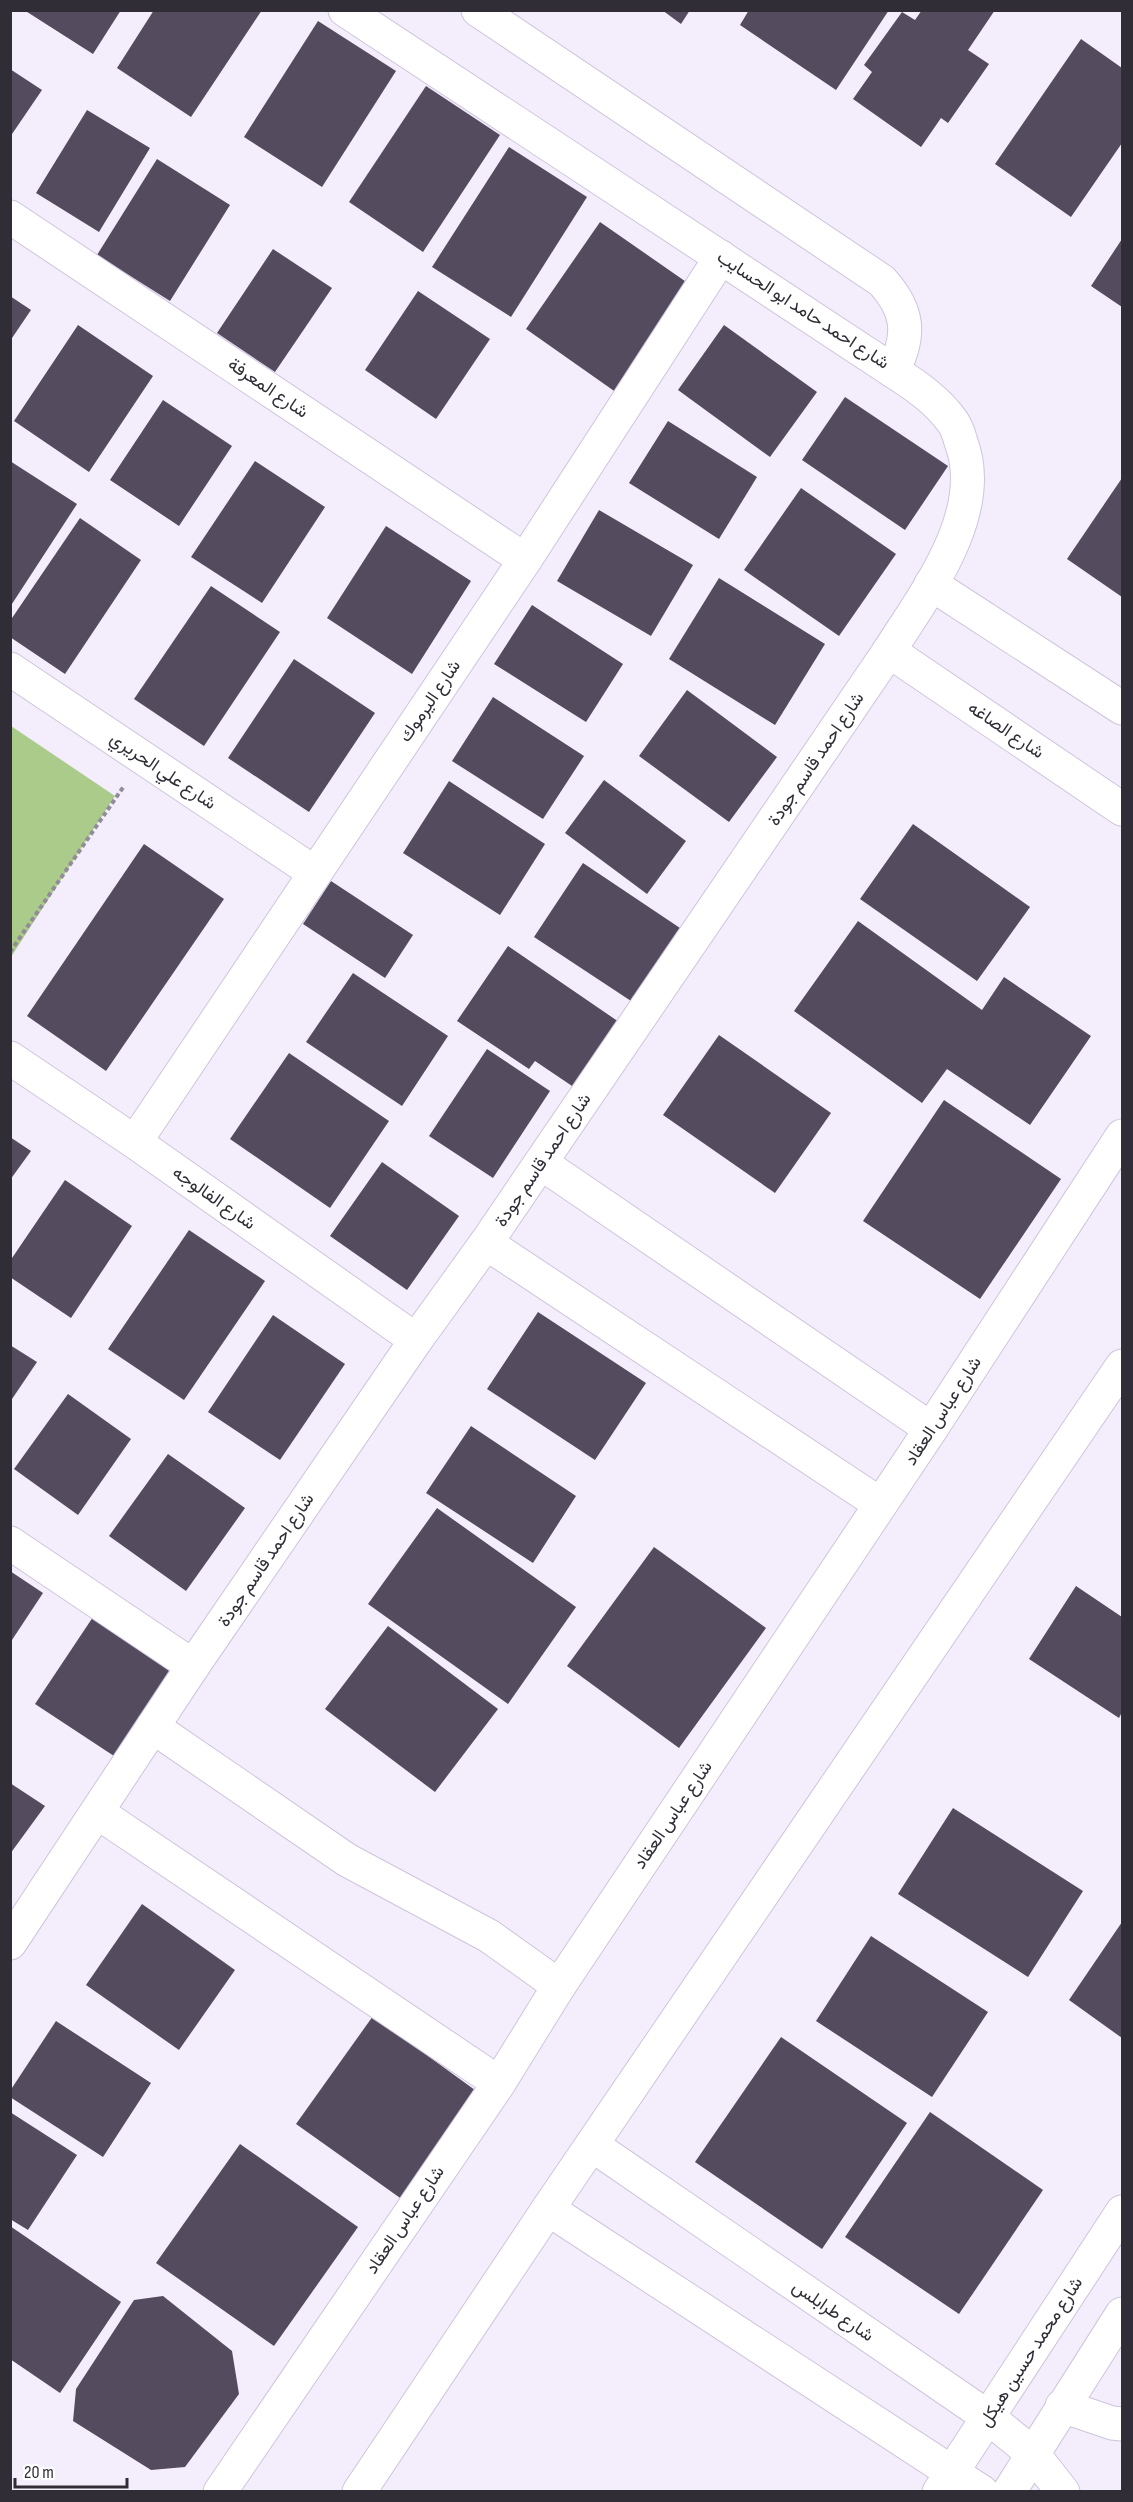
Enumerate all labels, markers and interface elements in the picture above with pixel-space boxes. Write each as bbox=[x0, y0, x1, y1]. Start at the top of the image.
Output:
street label: شارع احمد حامد ابو الحسايب bbox=[712, 246, 893, 374]
street label: شارع المعرفة bbox=[223, 353, 312, 423]
street label: شارع اليرموك bbox=[395, 656, 466, 747]
street label: شارع احمد قاسم جودة bbox=[764, 688, 869, 830]
street label: شارع الصاغه bbox=[963, 697, 1048, 764]
street label: شارع علي الحريري bbox=[104, 728, 220, 817]
street label: شارع احمد قاسم جودة bbox=[491, 1089, 596, 1231]
street label: شارع الفالوجه bbox=[168, 1162, 260, 1235]
street label: شارع عباس العقاد bbox=[900, 1353, 987, 1470]
street label: شارع احمد قاسم جودة bbox=[214, 1489, 319, 1631]
street label: شارع عباس العقاد bbox=[629, 1757, 718, 1873]
street label: شارع عباس العقاد bbox=[361, 2162, 450, 2278]
street label: شارع محمد حسين هيكل bbox=[975, 2273, 1088, 2431]
street label: شارع طرابلس bbox=[788, 2276, 878, 2347]
scale bar bbox=[15, 2451, 128, 2489]
text: 20 m bbox=[24, 2462, 54, 2483]

